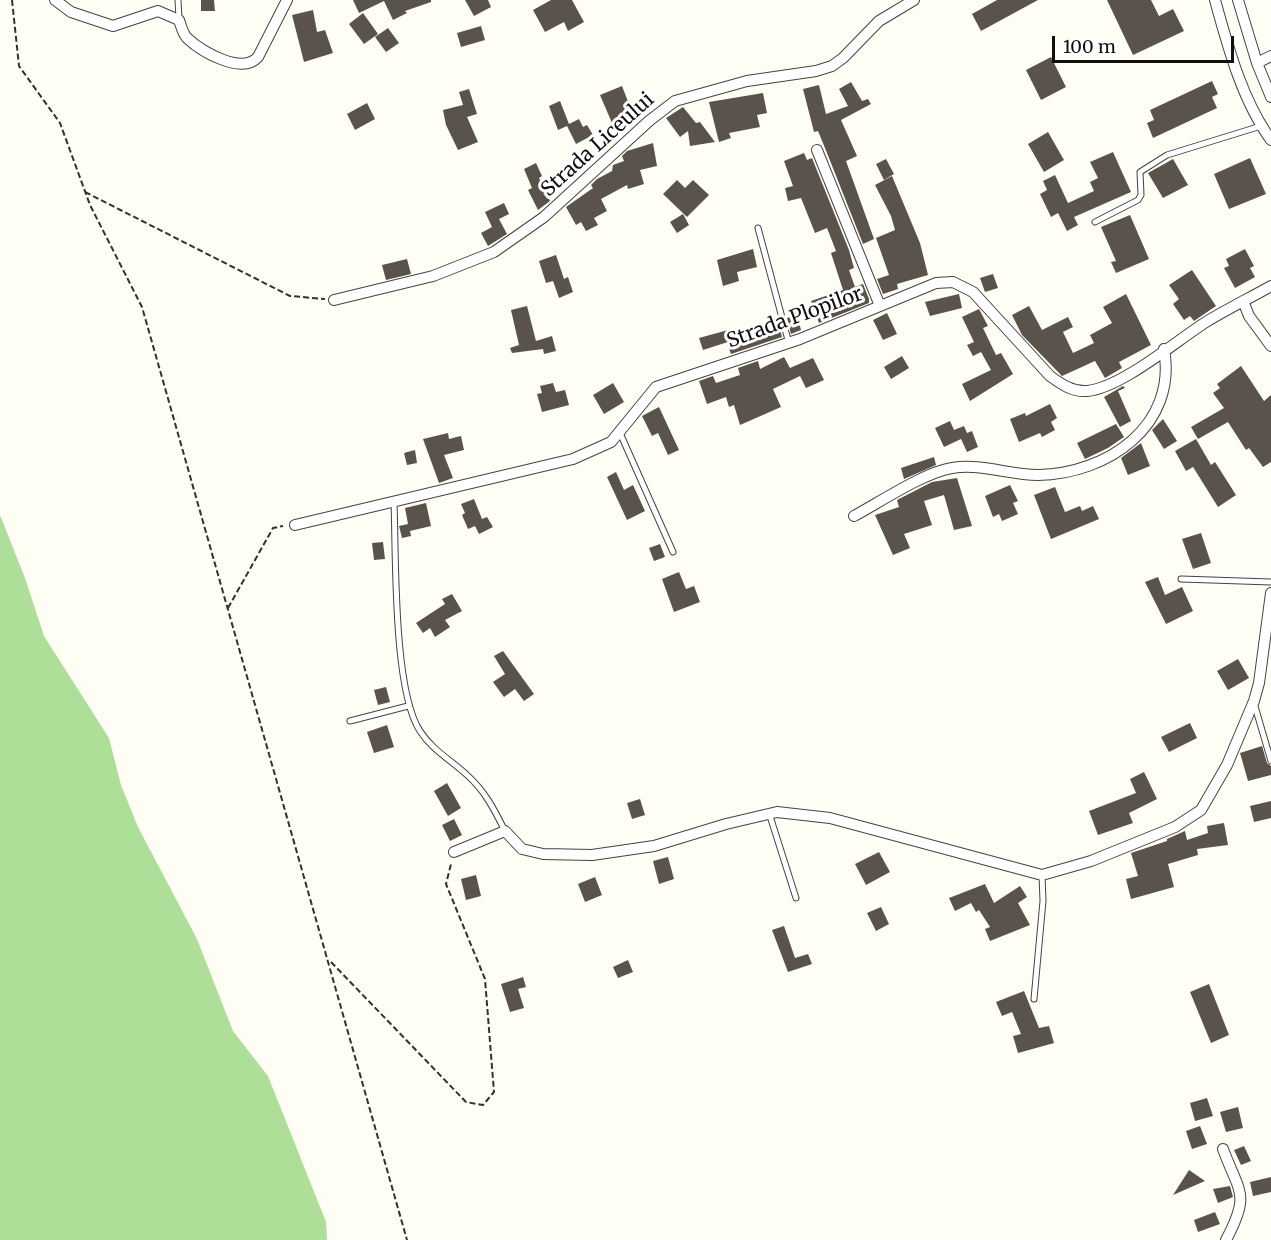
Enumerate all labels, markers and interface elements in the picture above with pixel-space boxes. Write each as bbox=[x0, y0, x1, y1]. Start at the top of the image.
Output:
scale bar bbox=[1055, 24, 1236, 62]
text: 100 m bbox=[1063, 35, 1116, 58]
street label: Strada Liceului bbox=[537, 88, 659, 202]
street label: Strada Plopilor bbox=[724, 282, 866, 354]

